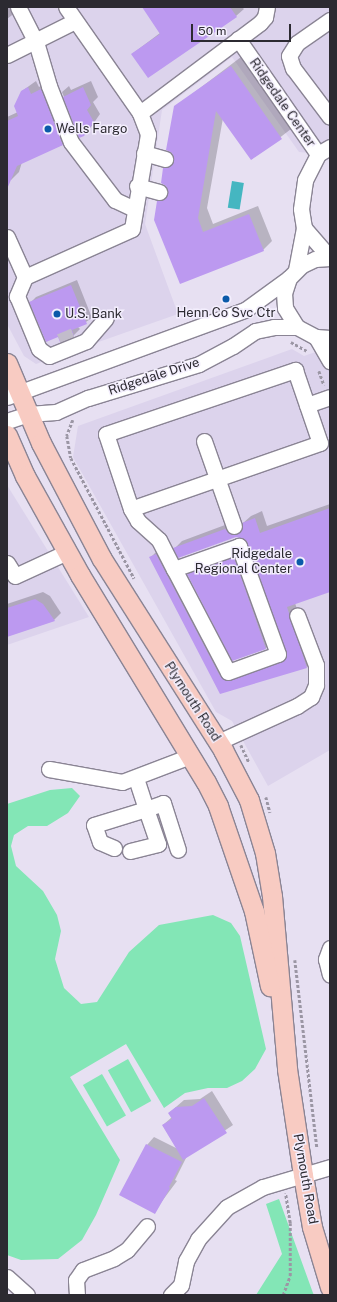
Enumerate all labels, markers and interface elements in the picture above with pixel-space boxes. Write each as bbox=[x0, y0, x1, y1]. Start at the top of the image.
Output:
scale bar bbox=[193, 16, 293, 42]
text: 50 m bbox=[198, 24, 226, 38]
street label: Ridgedale Center bbox=[246, 56, 318, 150]
place label: Wells Fargo bbox=[56, 121, 127, 137]
marker: Wells Fargo bbox=[43, 124, 53, 134]
marker: Henn Co Svc Ctr bbox=[221, 294, 231, 304]
place label: Henn Co Svc Ctr bbox=[176, 305, 276, 321]
place label: U.S. Bank bbox=[65, 306, 122, 322]
marker: U.S. Bank bbox=[52, 309, 62, 319]
street label: Ridgedale Drive bbox=[106, 355, 202, 399]
place label: Ridgedale Regional Center bbox=[195, 547, 292, 578]
marker: Ridgedale Regional Center bbox=[295, 557, 305, 567]
street label: Plymouth Road bbox=[161, 659, 223, 745]
street label: Plymouth Road bbox=[289, 1133, 321, 1225]

